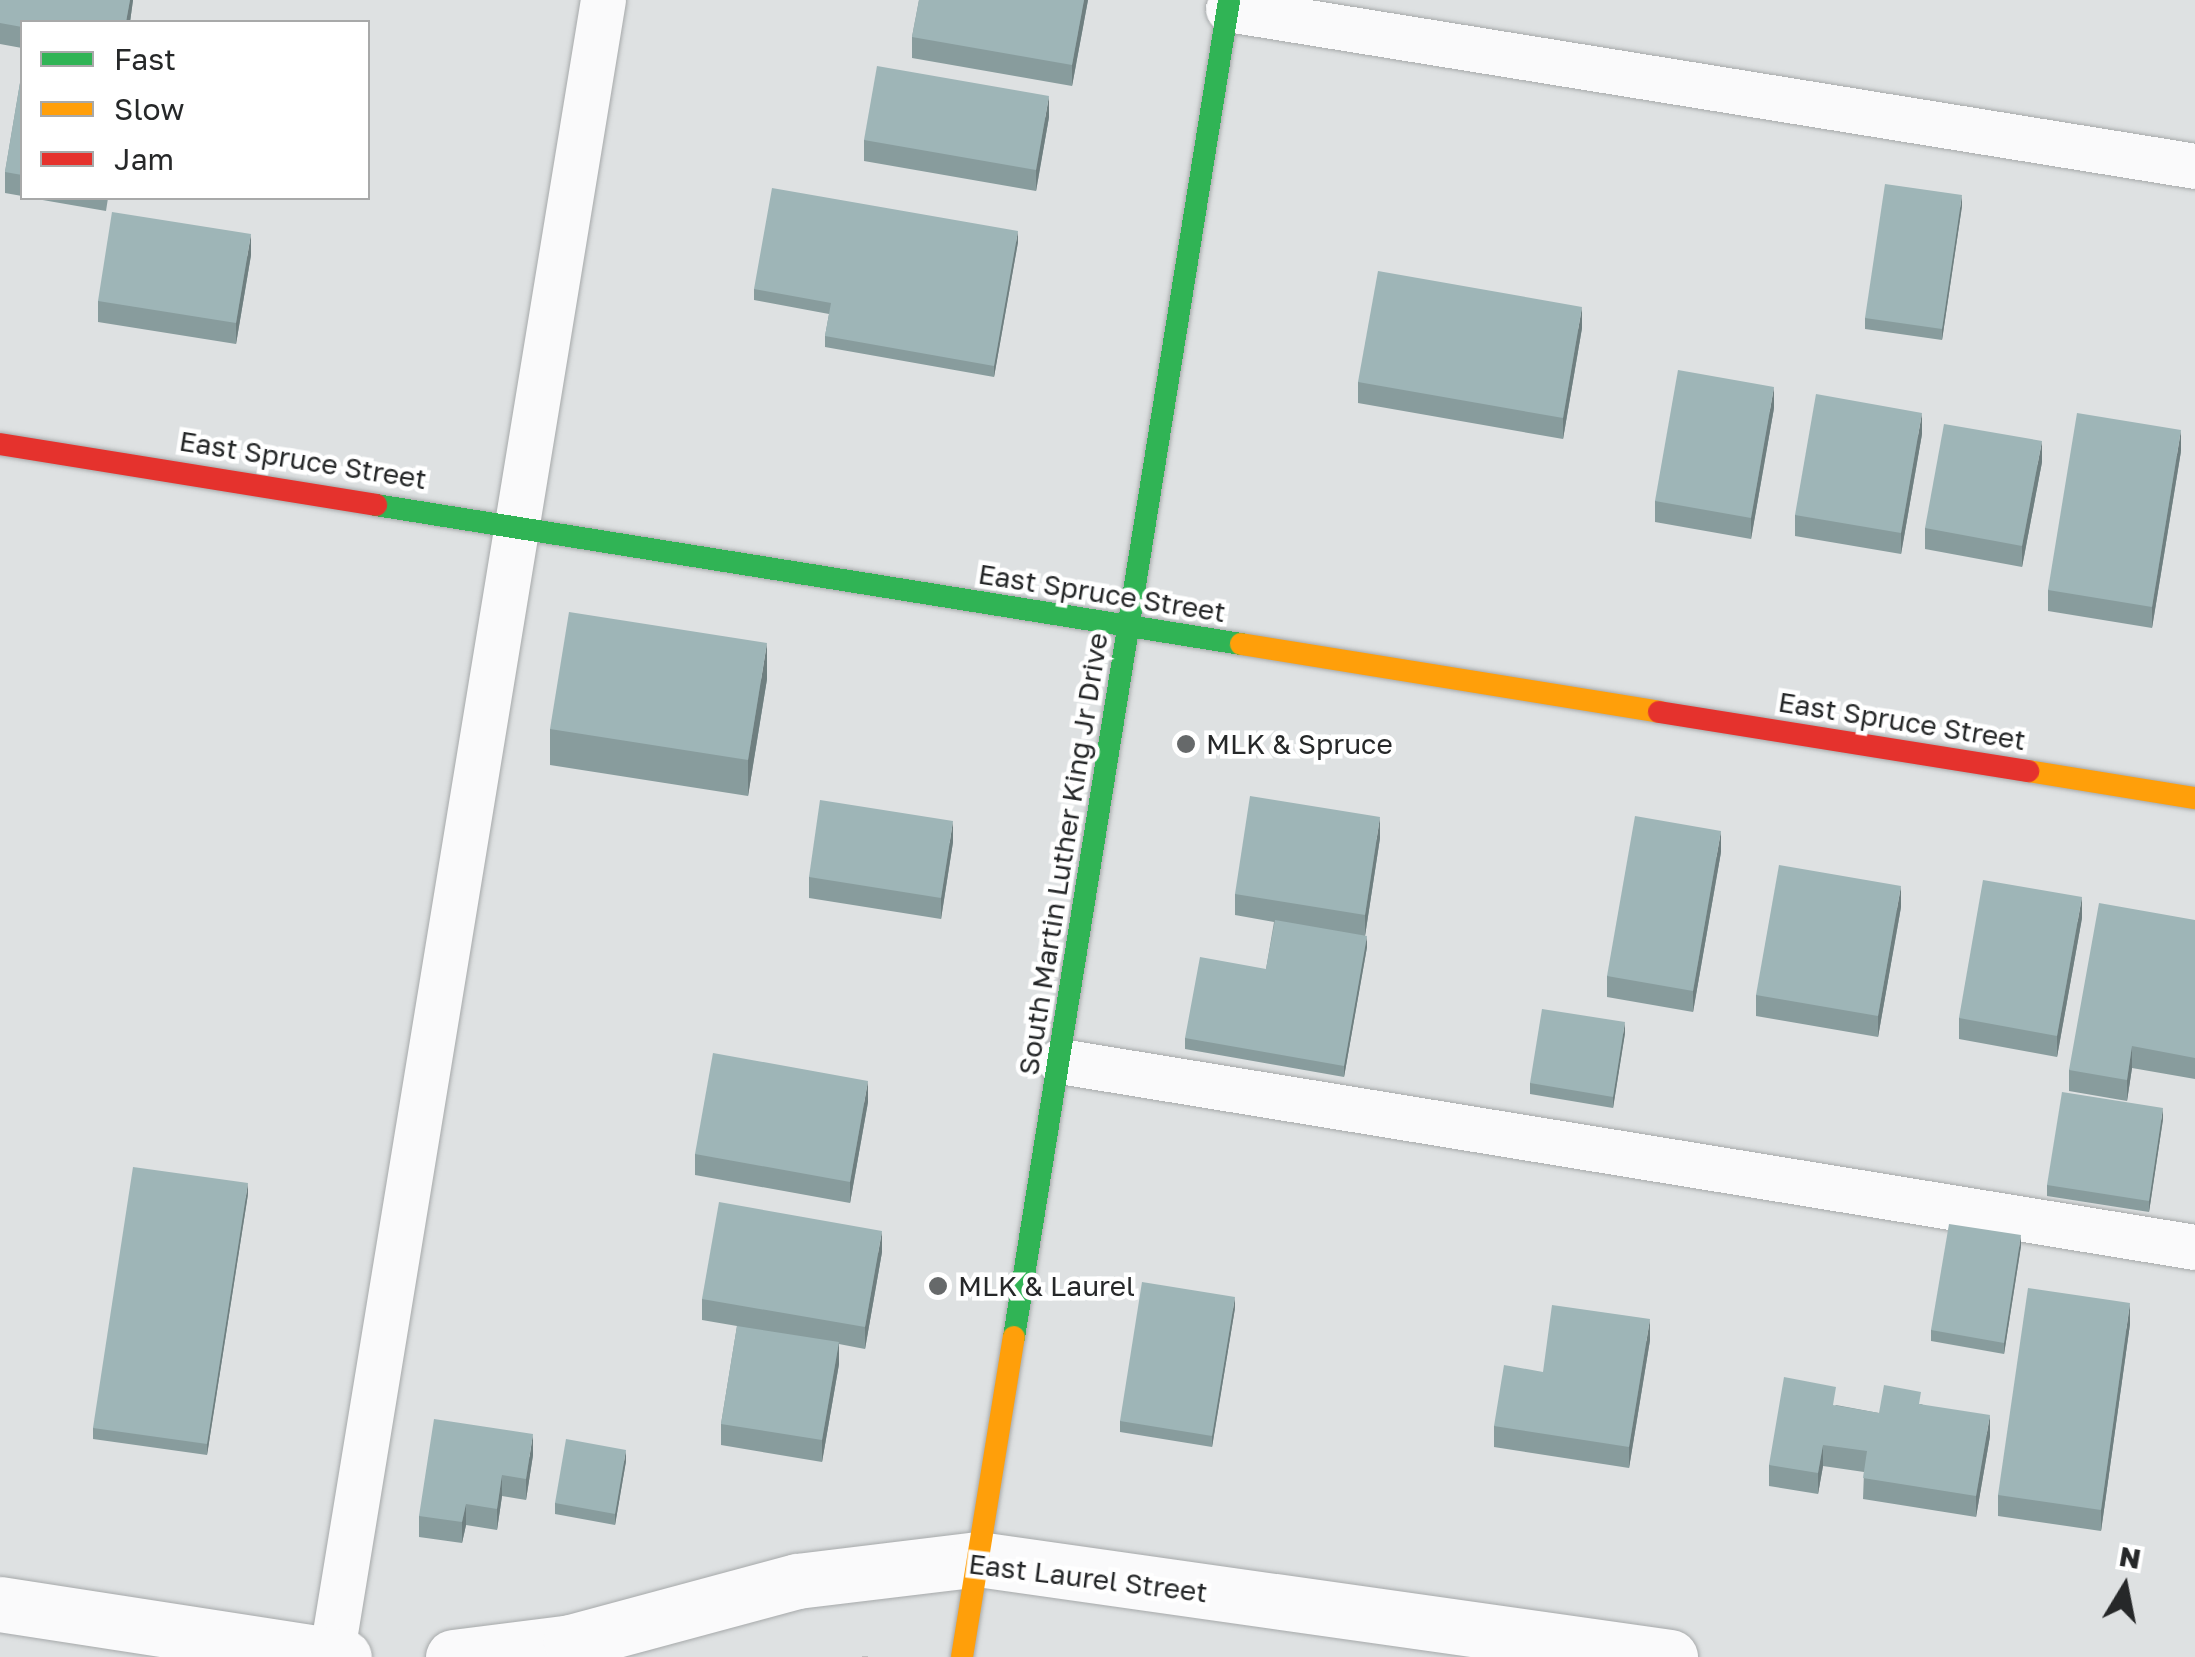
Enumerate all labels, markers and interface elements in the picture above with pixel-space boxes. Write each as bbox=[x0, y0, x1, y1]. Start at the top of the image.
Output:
legend bbox=[20, 20, 370, 200]
text: Fast bbox=[114, 41, 176, 77]
text: Slow bbox=[114, 91, 185, 127]
text: Jam bbox=[114, 141, 174, 177]
street label: East Spruce Street bbox=[177, 424, 429, 496]
street label: East Spruce Street bbox=[976, 557, 1228, 629]
street label: South Martin Luther King Jr Drive bbox=[1011, 630, 1115, 1078]
street label: East Spruce Street bbox=[1776, 685, 2028, 757]
place label: MLK & Spruce bbox=[1206, 727, 1393, 761]
marker: MLK & Spruce bbox=[1175, 733, 1197, 755]
place label: MLK & Laurel bbox=[958, 1269, 1135, 1303]
marker: MLK & Laurel bbox=[927, 1275, 949, 1297]
north arrow bbox=[2075, 1537, 2175, 1637]
text: N bbox=[2117, 1539, 2144, 1575]
street label: East Laurel Street bbox=[967, 1547, 1209, 1609]

